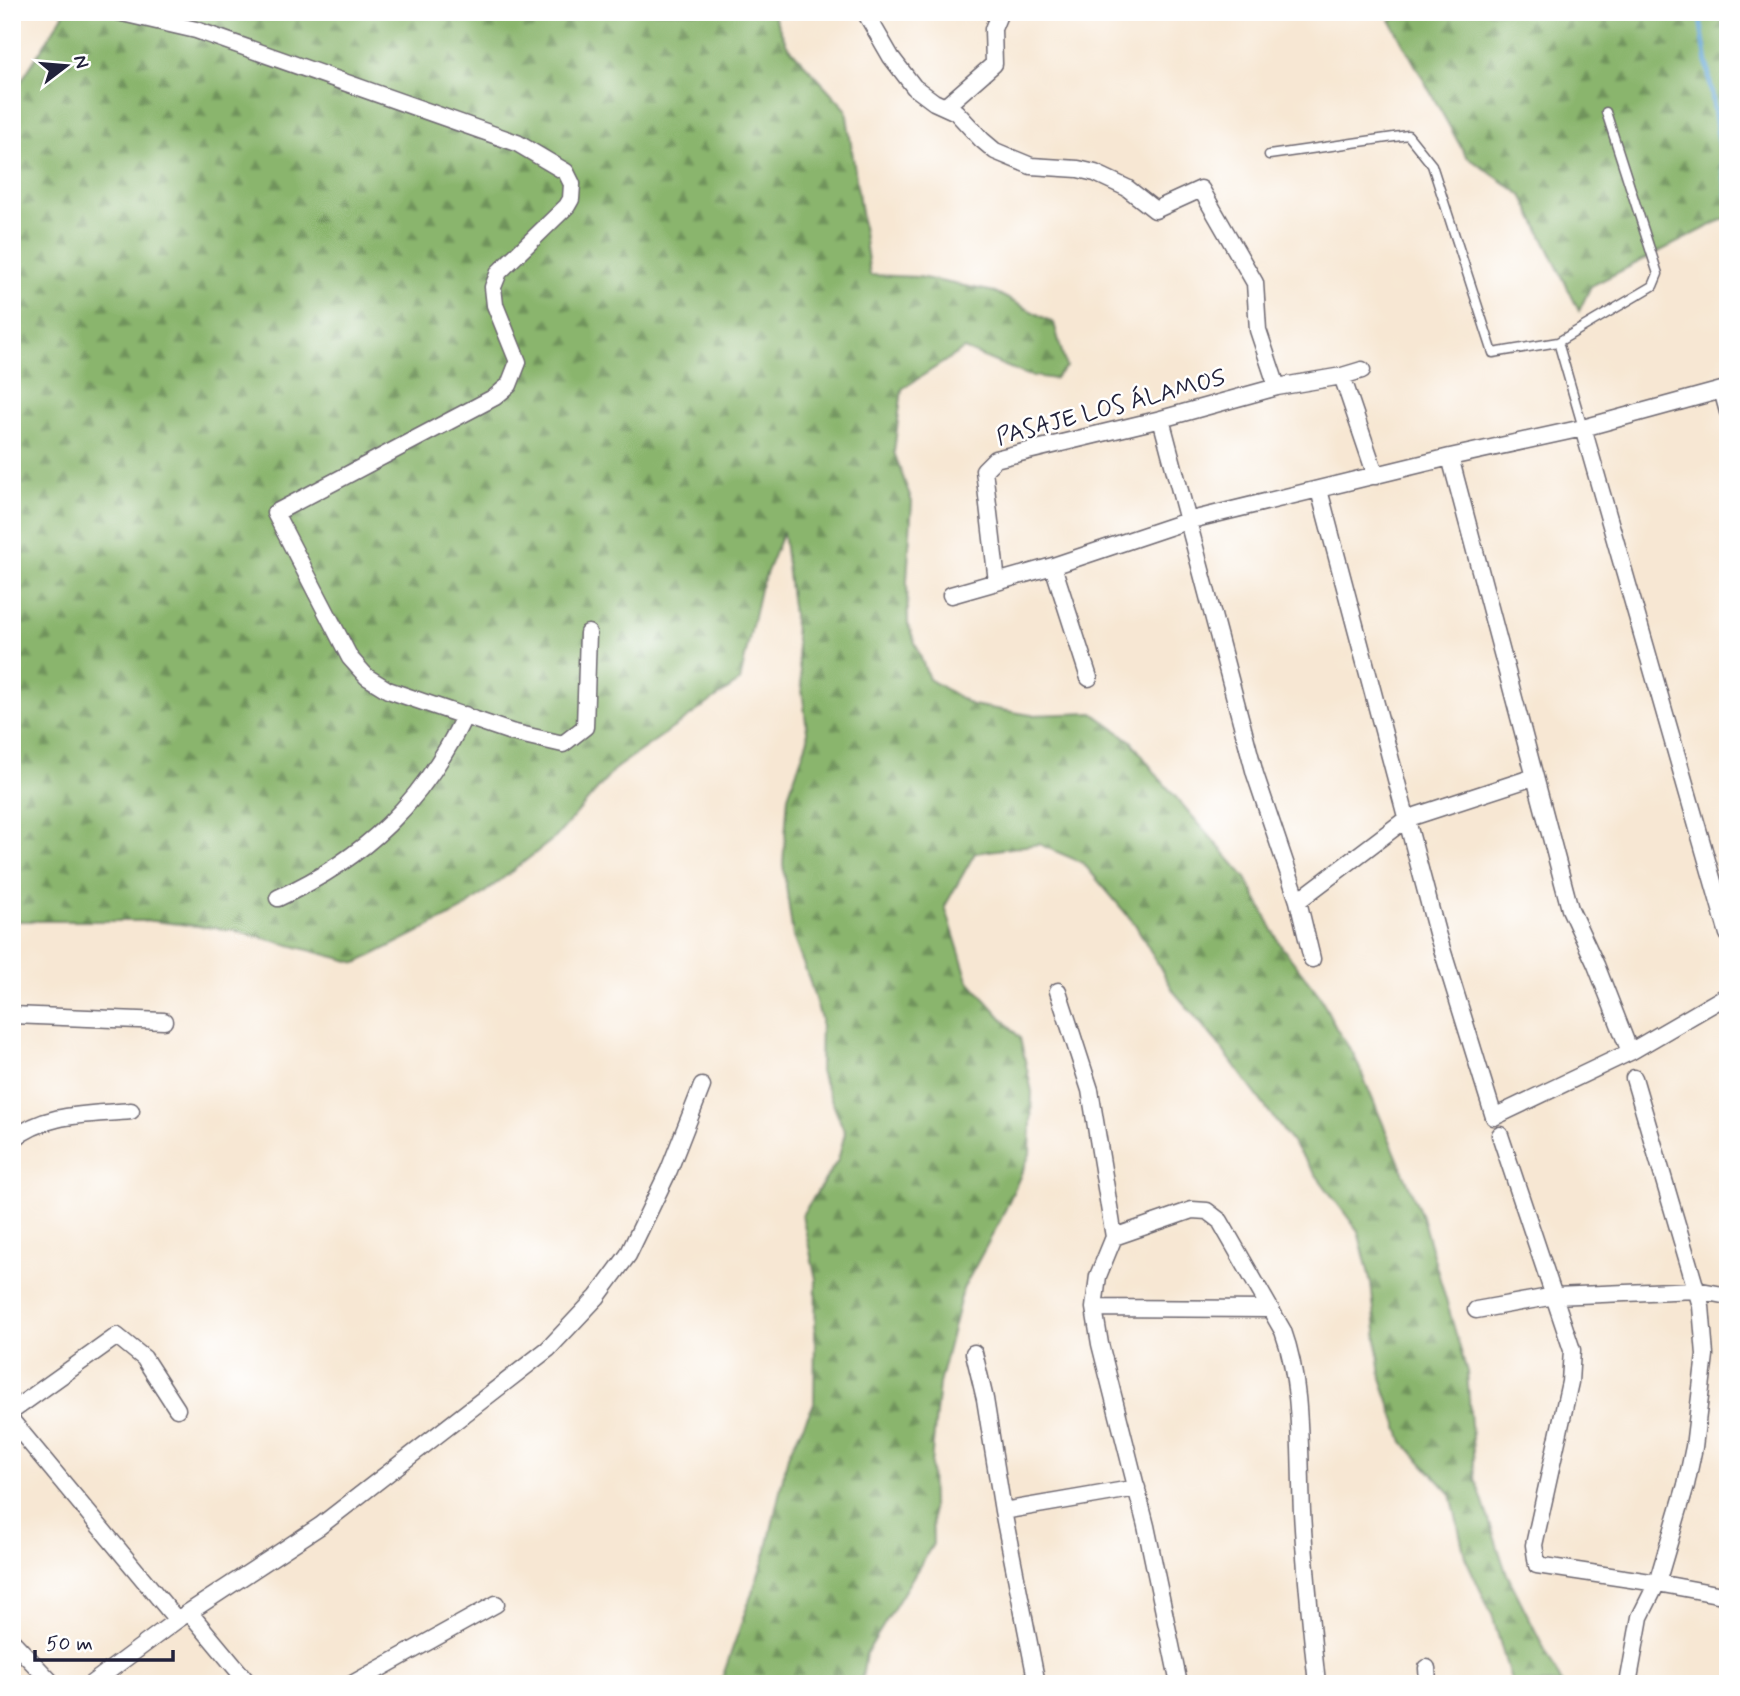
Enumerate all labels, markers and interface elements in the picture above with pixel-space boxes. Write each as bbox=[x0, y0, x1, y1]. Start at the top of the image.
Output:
north arrow bbox=[32, 32, 102, 102]
text: N bbox=[67, 52, 95, 71]
street label: PASAJE LOS ÁLAMOS bbox=[993, 362, 1229, 453]
scale bar bbox=[35, 1619, 173, 1663]
text: 50 m bbox=[46, 1630, 93, 1658]

